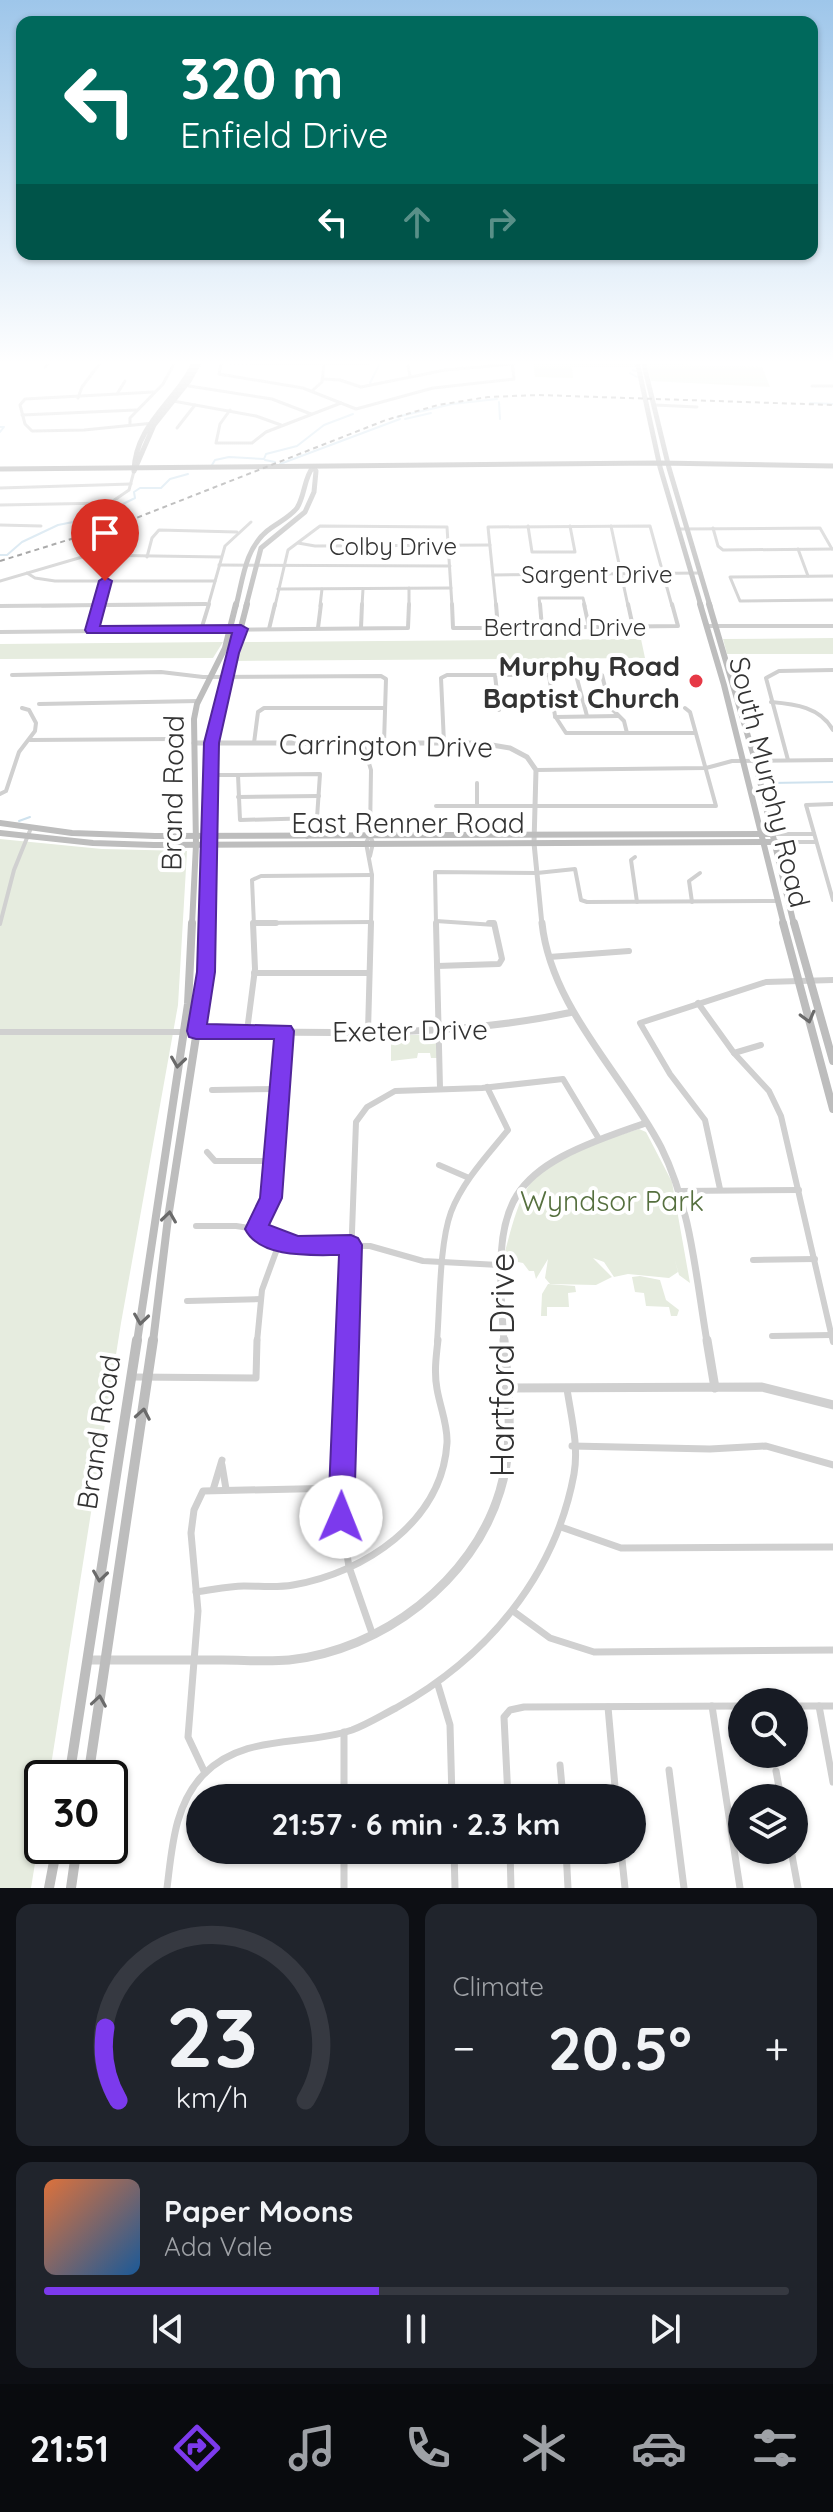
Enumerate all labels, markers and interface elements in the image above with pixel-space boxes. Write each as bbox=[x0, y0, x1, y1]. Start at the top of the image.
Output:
text: 320 m bbox=[180, 43, 344, 113]
icon: left bbox=[48, 48, 152, 152]
text: Enfield Drive bbox=[180, 112, 388, 157]
icon: left bbox=[311, 200, 355, 244]
icon: ahead bbox=[395, 200, 439, 244]
icon: right bbox=[479, 200, 523, 244]
pin bbox=[71, 499, 139, 581]
icon: arrive bbox=[83, 511, 127, 555]
street label: Colby Drive bbox=[329, 531, 457, 561]
street label: Sargent Drive bbox=[521, 559, 673, 589]
street label: Bertrand Drive bbox=[484, 612, 646, 642]
place label: Murphy Road Baptist Church bbox=[483, 648, 680, 715]
street label: South Murphy Road bbox=[722, 653, 818, 911]
marker: Murphy Road Baptist Church bbox=[687, 672, 705, 690]
street label: Brand Road bbox=[153, 715, 191, 871]
street label: Carrington Drive bbox=[279, 726, 493, 764]
street label: East Renner Road bbox=[291, 805, 525, 840]
one-way arrow bbox=[799, 1010, 816, 1024]
street label: Exeter Drive bbox=[332, 1011, 488, 1049]
one-way arrow bbox=[170, 1055, 187, 1068]
park label: Wyndsor Park bbox=[520, 1183, 704, 1218]
one-way arrow bbox=[160, 1210, 177, 1223]
street label: Hartford Drive bbox=[480, 1253, 523, 1477]
one-way arrow bbox=[133, 1312, 150, 1326]
street label: Brand Road bbox=[69, 1352, 127, 1512]
one-way arrow bbox=[133, 1407, 150, 1420]
position arrow bbox=[299, 1475, 383, 1559]
one-way arrow bbox=[92, 1569, 109, 1583]
map controls bbox=[728, 1688, 808, 1864]
button: search bbox=[728, 1688, 808, 1768]
one-way arrow bbox=[90, 1694, 107, 1708]
speed limit sign: 30 bbox=[24, 1760, 128, 1864]
button: layers bbox=[728, 1784, 808, 1864]
text: 21:57 · 6 min · 2.3 km bbox=[272, 1805, 561, 1843]
text: Climate bbox=[453, 1970, 544, 2003]
text: 23 bbox=[166, 1984, 258, 2088]
text: 20.5° bbox=[548, 2010, 692, 2085]
text: − bbox=[453, 2020, 475, 2075]
text: + bbox=[764, 2020, 789, 2075]
text: km/h bbox=[176, 2079, 249, 2115]
text: Paper Moons bbox=[164, 2192, 353, 2230]
text: Ada Vale bbox=[164, 2230, 273, 2263]
icon: previous bbox=[146, 2307, 190, 2351]
icon: pause bbox=[394, 2307, 438, 2351]
icon: next bbox=[643, 2307, 687, 2351]
icon: directions bbox=[169, 2420, 225, 2476]
icon: music bbox=[284, 2420, 340, 2476]
icon: phone bbox=[400, 2420, 456, 2476]
icon: climate bbox=[516, 2420, 572, 2476]
icon: car bbox=[631, 2420, 687, 2476]
icon: filters bbox=[747, 2420, 803, 2476]
text: 21:51 bbox=[30, 2426, 109, 2471]

